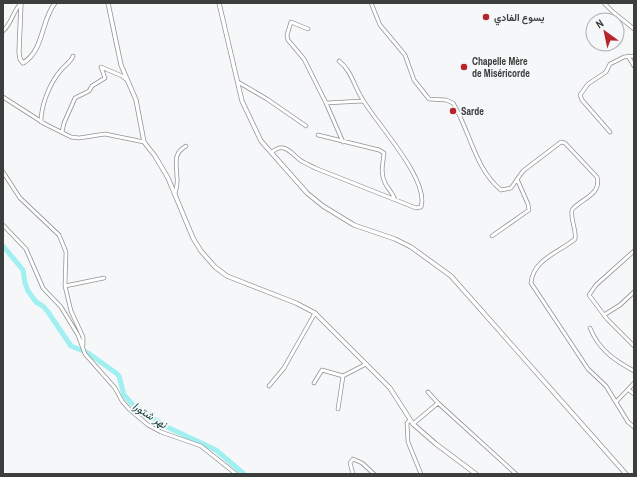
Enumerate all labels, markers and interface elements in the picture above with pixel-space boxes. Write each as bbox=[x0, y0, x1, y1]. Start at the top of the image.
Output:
place label: يسوع الفادي bbox=[494, 11, 544, 26]
marker: يسوع الفادي bbox=[481, 12, 491, 22]
north arrow bbox=[585, 12, 625, 52]
text: N bbox=[593, 16, 606, 31]
place label: Chapelle Mère de Miséricorde bbox=[472, 55, 530, 80]
marker: Chapelle Mère de Miséricorde bbox=[459, 62, 469, 72]
place label: Sarde bbox=[461, 105, 484, 118]
marker: Sarde bbox=[448, 106, 458, 116]
water label: نهر شتورا bbox=[130, 399, 171, 432]

